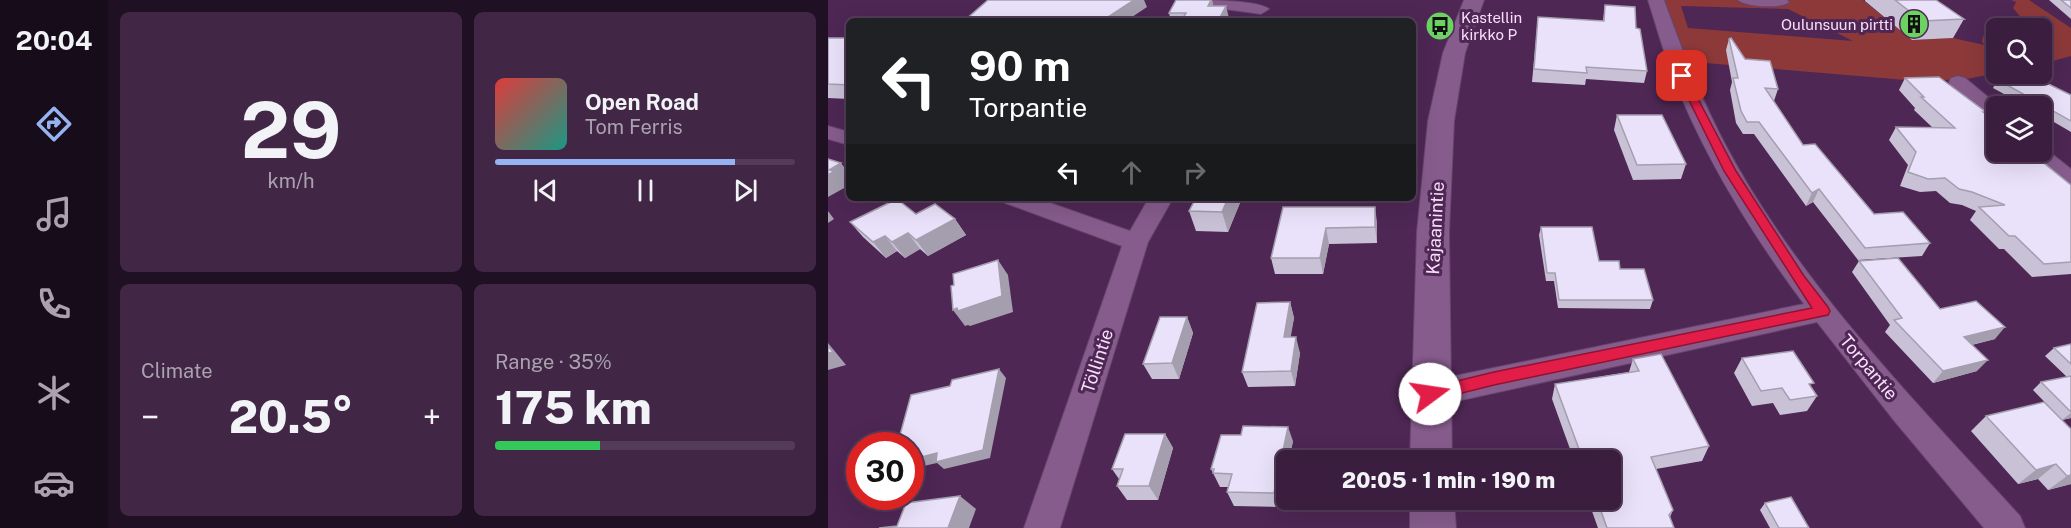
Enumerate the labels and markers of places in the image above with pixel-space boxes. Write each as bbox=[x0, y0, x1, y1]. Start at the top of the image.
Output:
building icon: Oulunsuun pirtti bbox=[1898, 8, 1930, 40]
place label: Kastellin kirkko P bbox=[1461, 9, 1522, 43]
bus stop icon: Kastellin kirkko P bbox=[1424, 10, 1456, 42]
place label: Oulunsuun pirtti bbox=[1781, 16, 1893, 33]
pin bbox=[1656, 50, 1707, 101]

